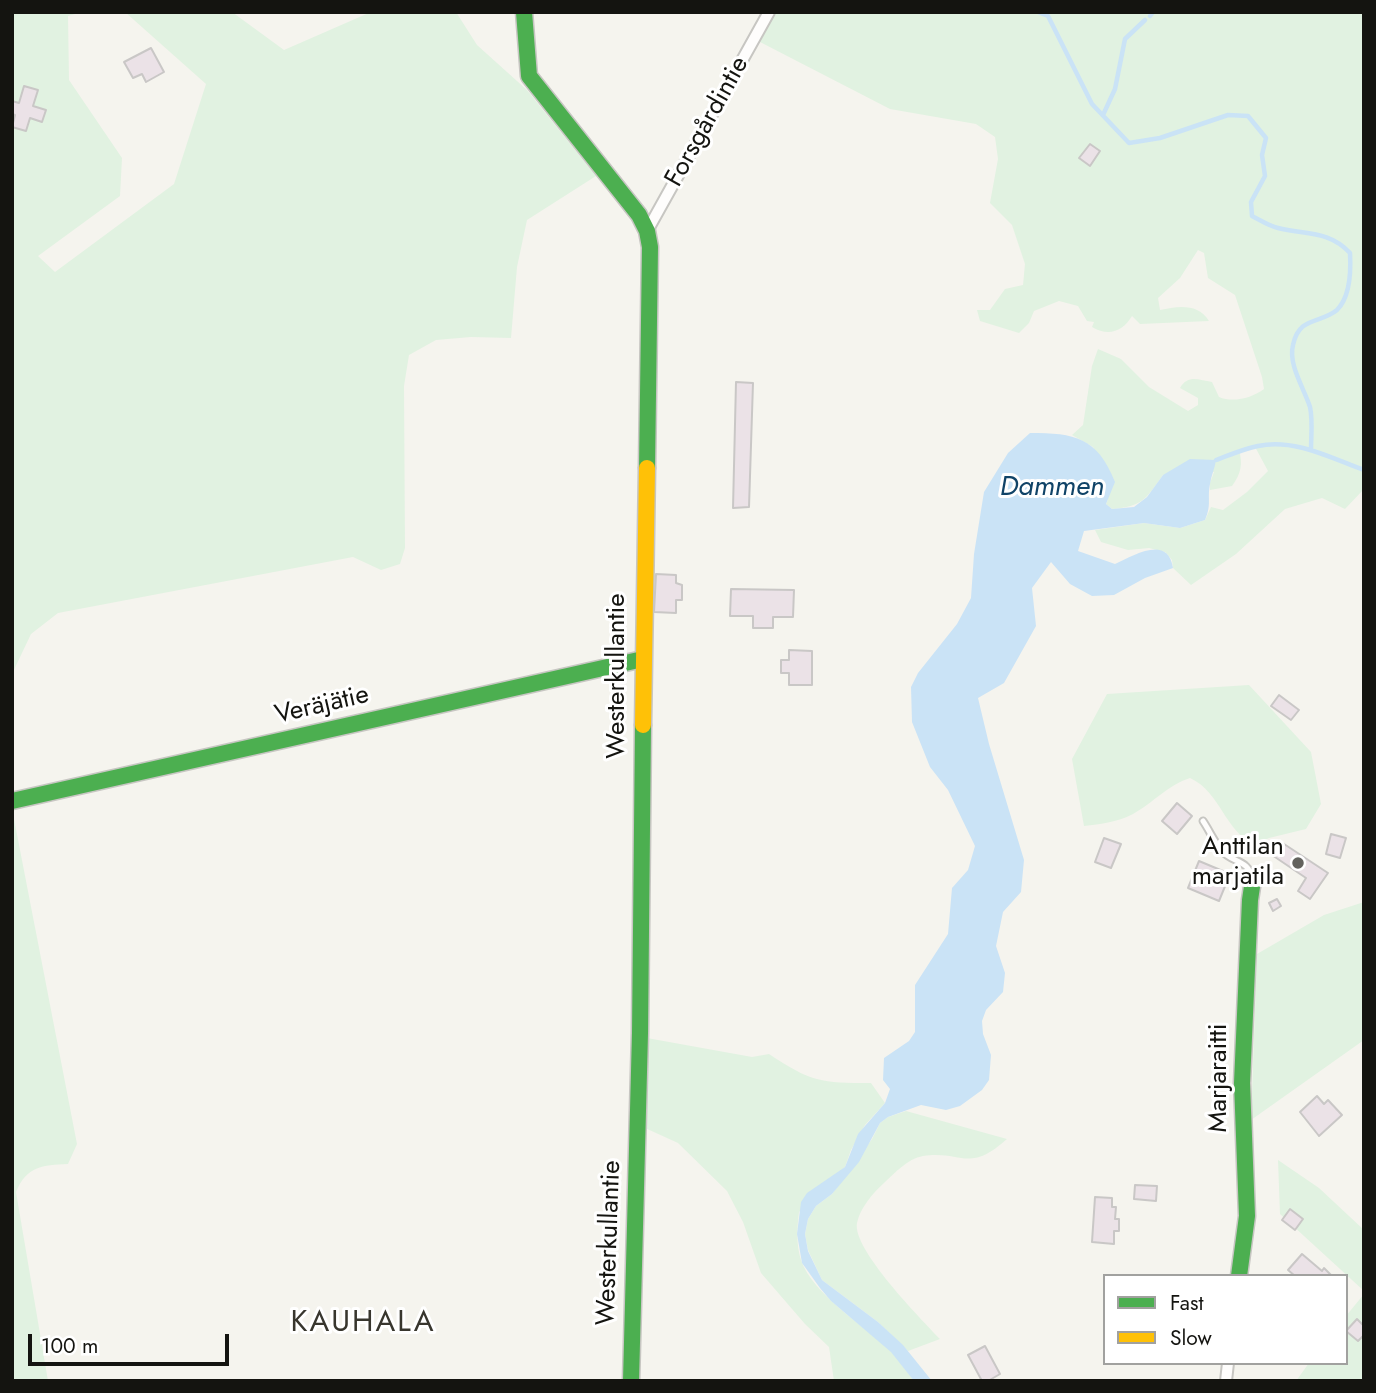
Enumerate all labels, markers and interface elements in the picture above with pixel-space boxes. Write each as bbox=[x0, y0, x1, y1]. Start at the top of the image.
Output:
street label: Forsgårdintie bbox=[660, 52, 756, 192]
water label: Dammen bbox=[1000, 471, 1104, 505]
street label: Westerkullantie bbox=[602, 593, 634, 759]
street label: Veräjätie bbox=[272, 680, 372, 732]
place label: Anttilan marjatila bbox=[1192, 832, 1284, 894]
marker: Anttilan marjatila bbox=[1290, 855, 1306, 871]
street label: Marjaraitti bbox=[1204, 1024, 1236, 1132]
street label: Westerkullantie bbox=[592, 1160, 628, 1326]
legend bbox=[1103, 1274, 1348, 1365]
text: Fast bbox=[1170, 1288, 1203, 1318]
district label: KAUHALA bbox=[291, 1306, 435, 1342]
scale bar bbox=[32, 1320, 233, 1364]
text: Slow bbox=[1170, 1323, 1212, 1353]
text: 100 m bbox=[41, 1331, 98, 1361]

